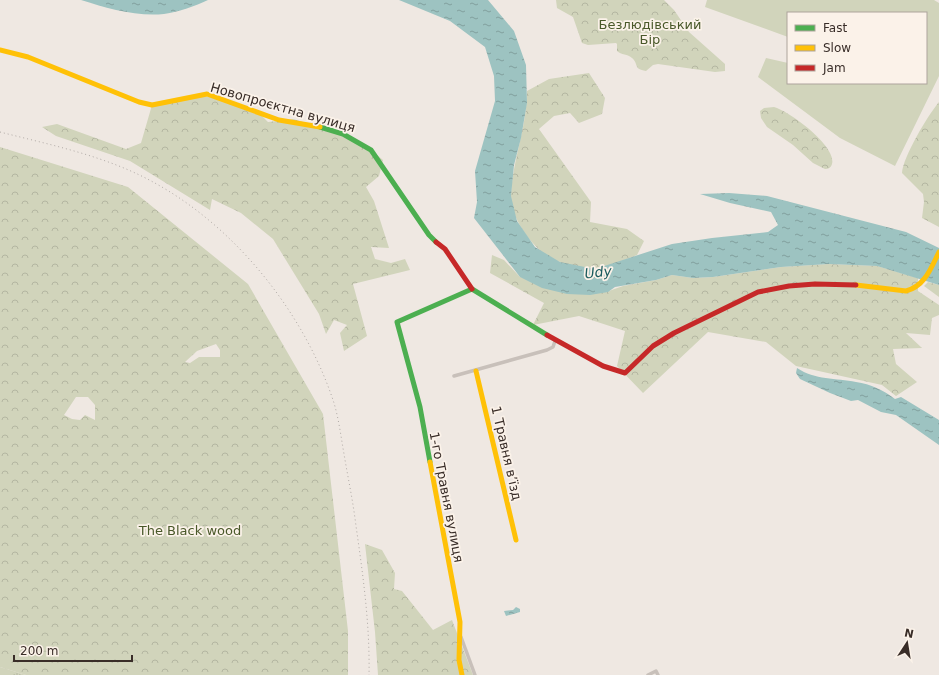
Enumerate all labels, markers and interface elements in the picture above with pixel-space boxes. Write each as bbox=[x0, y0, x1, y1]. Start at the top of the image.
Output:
legend bbox=[787, 12, 927, 84]
park label: Безлюдівський Бір bbox=[599, 17, 701, 47]
text: Fast bbox=[823, 21, 847, 35]
text: Slow bbox=[823, 41, 851, 55]
text: Jam bbox=[822, 61, 846, 75]
street label: Новопроєктна вулиця bbox=[209, 80, 357, 135]
water label: Udy bbox=[584, 263, 613, 281]
street label: 1 Травня в’їзд bbox=[488, 405, 525, 502]
street label: 1-го Травня вулиця bbox=[426, 430, 467, 564]
park label: The Black wood bbox=[138, 523, 241, 538]
north arrow bbox=[887, 623, 927, 663]
text: N bbox=[903, 626, 915, 641]
scale bar bbox=[14, 637, 132, 663]
text: 200 m bbox=[20, 644, 58, 658]

